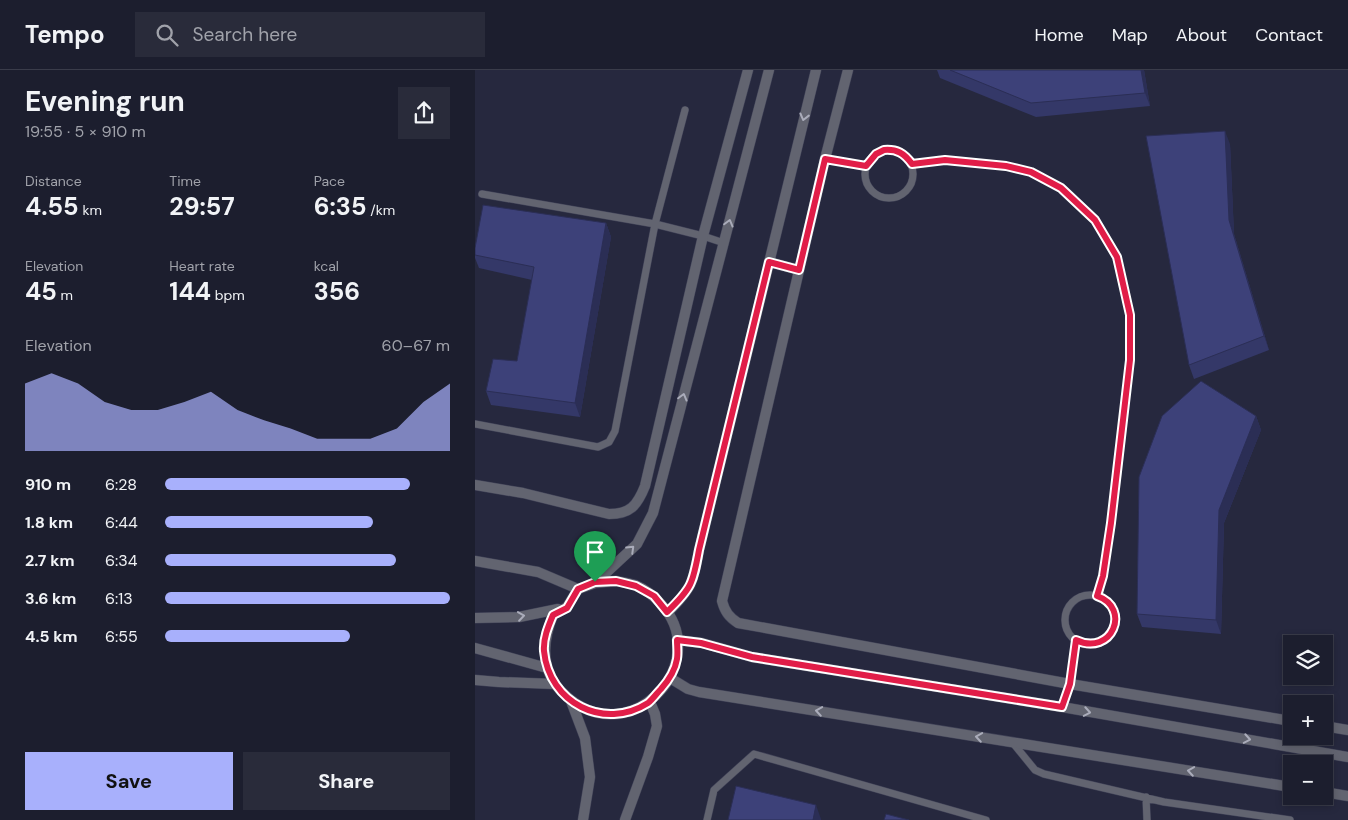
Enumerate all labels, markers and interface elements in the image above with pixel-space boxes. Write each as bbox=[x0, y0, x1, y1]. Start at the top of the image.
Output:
search box bbox=[135, 12, 485, 57]
text: Tempo bbox=[25, 19, 105, 50]
icon: search bbox=[153, 21, 181, 49]
text: Search here bbox=[193, 22, 297, 47]
text: Home bbox=[1034, 23, 1084, 47]
text: Map bbox=[1112, 23, 1148, 47]
text: About bbox=[1176, 23, 1227, 47]
text: Contact bbox=[1255, 23, 1323, 47]
text: Evening run bbox=[25, 83, 185, 120]
button: share bbox=[398, 87, 450, 139]
one-way arrow bbox=[799, 113, 810, 122]
text: 19:55 · 5 × 910 m bbox=[25, 121, 146, 142]
text: Distance bbox=[25, 172, 82, 190]
text: Time bbox=[169, 172, 201, 190]
text: Pace bbox=[314, 172, 345, 190]
text: 4.55 bbox=[25, 190, 79, 223]
text: 29:57 bbox=[169, 190, 235, 223]
text: 6:35 bbox=[314, 190, 366, 223]
text: km bbox=[79, 201, 102, 219]
text: /km bbox=[366, 201, 395, 219]
one-way arrow bbox=[723, 219, 734, 228]
text: Elevation bbox=[25, 257, 83, 275]
text: Heart rate bbox=[169, 257, 235, 275]
text: kcal bbox=[314, 257, 339, 275]
text: 45 bbox=[25, 275, 57, 308]
text: 144 bbox=[169, 275, 211, 308]
text: 356 bbox=[314, 275, 360, 308]
text: m bbox=[57, 286, 73, 304]
text: bpm bbox=[211, 286, 245, 304]
text: Elevation bbox=[25, 335, 92, 356]
text: 60–67 m bbox=[382, 335, 450, 356]
one-way arrow bbox=[677, 393, 688, 402]
text: 910 m bbox=[25, 474, 71, 495]
text: 6:28 bbox=[105, 474, 137, 495]
text: 1.8 km bbox=[25, 512, 73, 533]
text: 6:44 bbox=[105, 512, 138, 533]
pin bbox=[574, 531, 616, 582]
icon: arrive bbox=[581, 538, 609, 566]
one-way arrow bbox=[625, 546, 634, 555]
text: 2.7 km bbox=[25, 550, 74, 571]
text: 6:34 bbox=[105, 550, 137, 571]
text: 3.6 km bbox=[25, 588, 76, 609]
text: 6:13 bbox=[105, 588, 133, 609]
one-way arrow bbox=[518, 611, 526, 622]
text: 4.5 km bbox=[25, 626, 77, 647]
text: 6:55 bbox=[105, 626, 138, 647]
map controls bbox=[1283, 635, 1333, 805]
button: layers bbox=[1283, 635, 1333, 685]
button: + bbox=[1283, 695, 1333, 745]
one-way arrow bbox=[814, 706, 822, 717]
one-way arrow bbox=[1083, 706, 1092, 716]
one-way arrow bbox=[975, 732, 983, 742]
one-way arrow bbox=[1243, 734, 1252, 744]
button: Save bbox=[25, 752, 233, 810]
button: Share bbox=[243, 752, 450, 810]
button: − bbox=[1283, 755, 1333, 805]
one-way arrow bbox=[1187, 766, 1195, 777]

